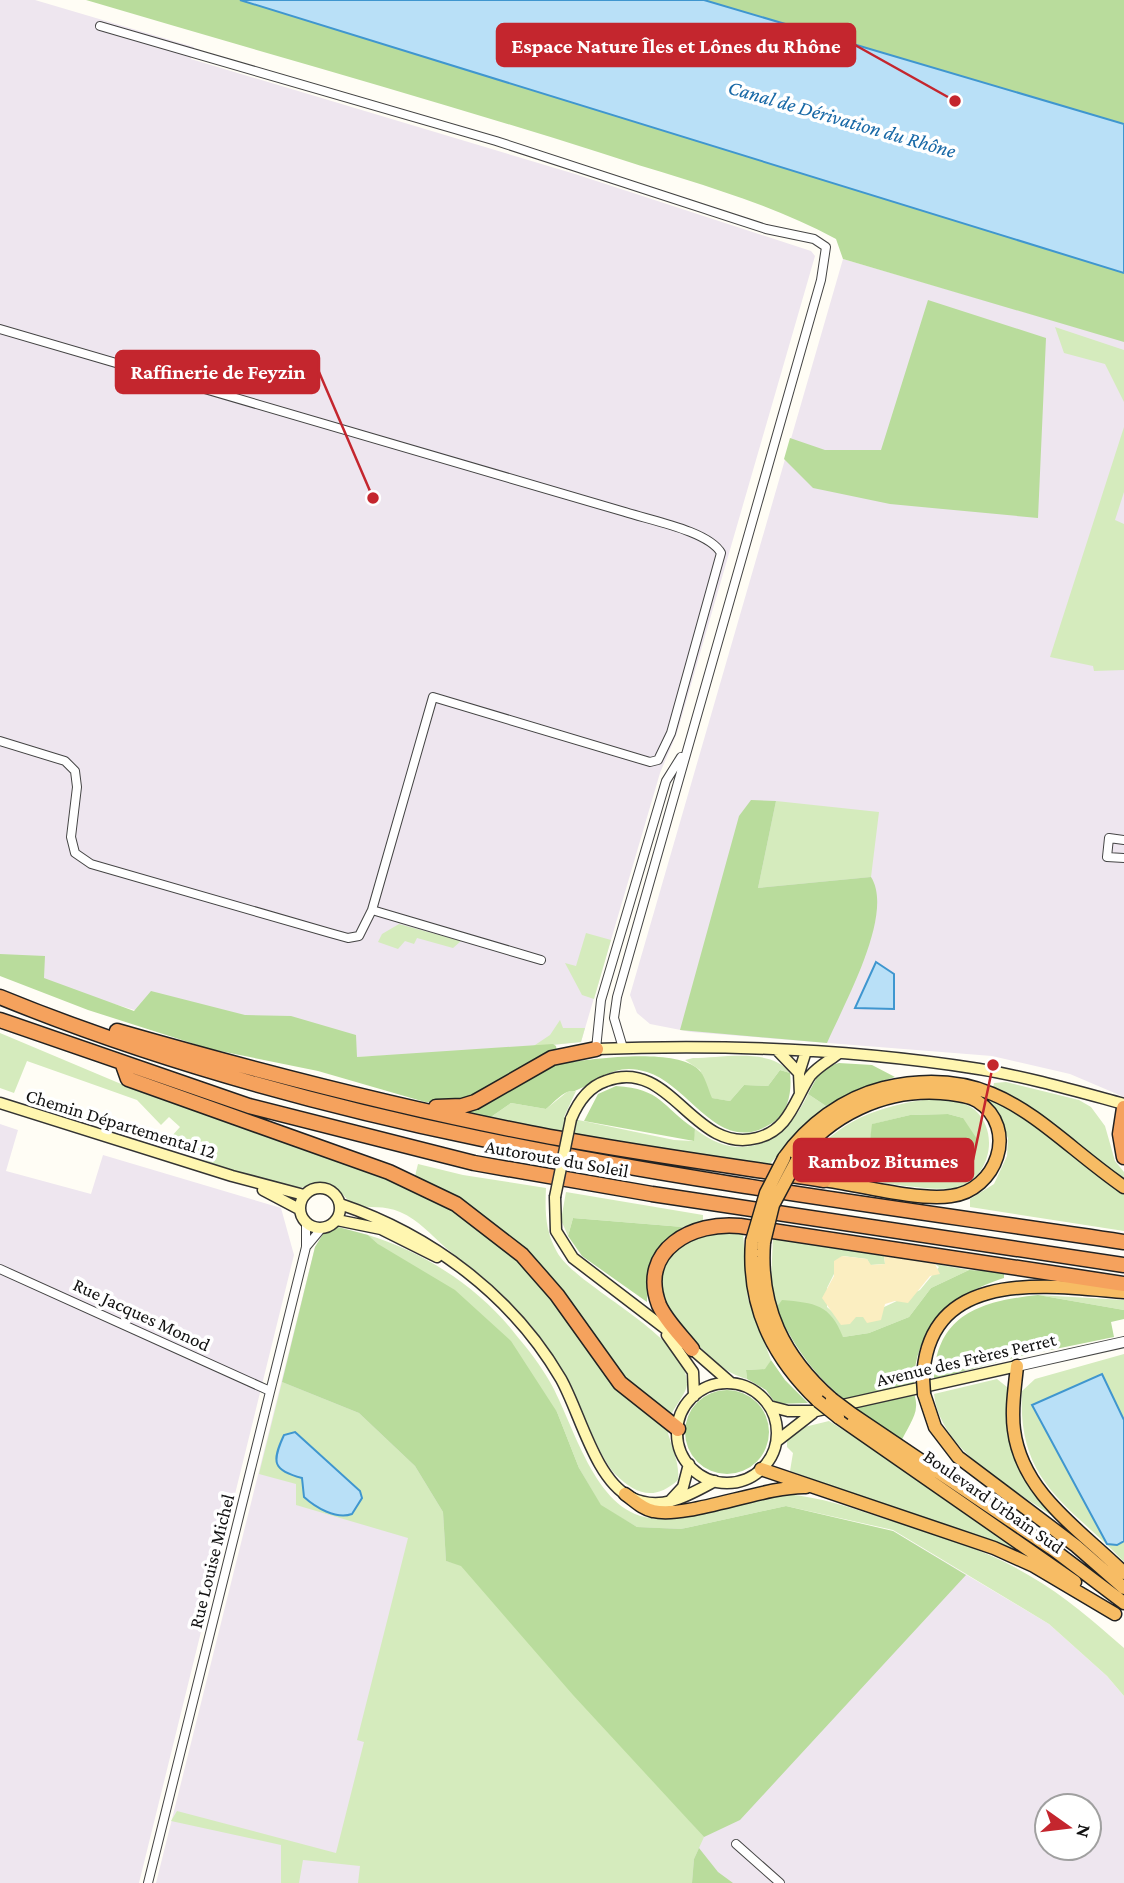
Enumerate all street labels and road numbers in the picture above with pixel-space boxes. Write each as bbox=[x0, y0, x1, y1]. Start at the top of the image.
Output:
street label: Chemin Départemental 12 bbox=[23, 1085, 218, 1162]
street label: Autoroute du Soleil bbox=[483, 1136, 630, 1181]
street label: Rue Jacques Monod bbox=[70, 1274, 214, 1355]
street label: Avenue des Frères Perret bbox=[874, 1328, 1059, 1390]
street label: Boulevard Urbain Sud bbox=[920, 1445, 1068, 1558]
street label: Rue Louise Michel bbox=[185, 1492, 238, 1630]

